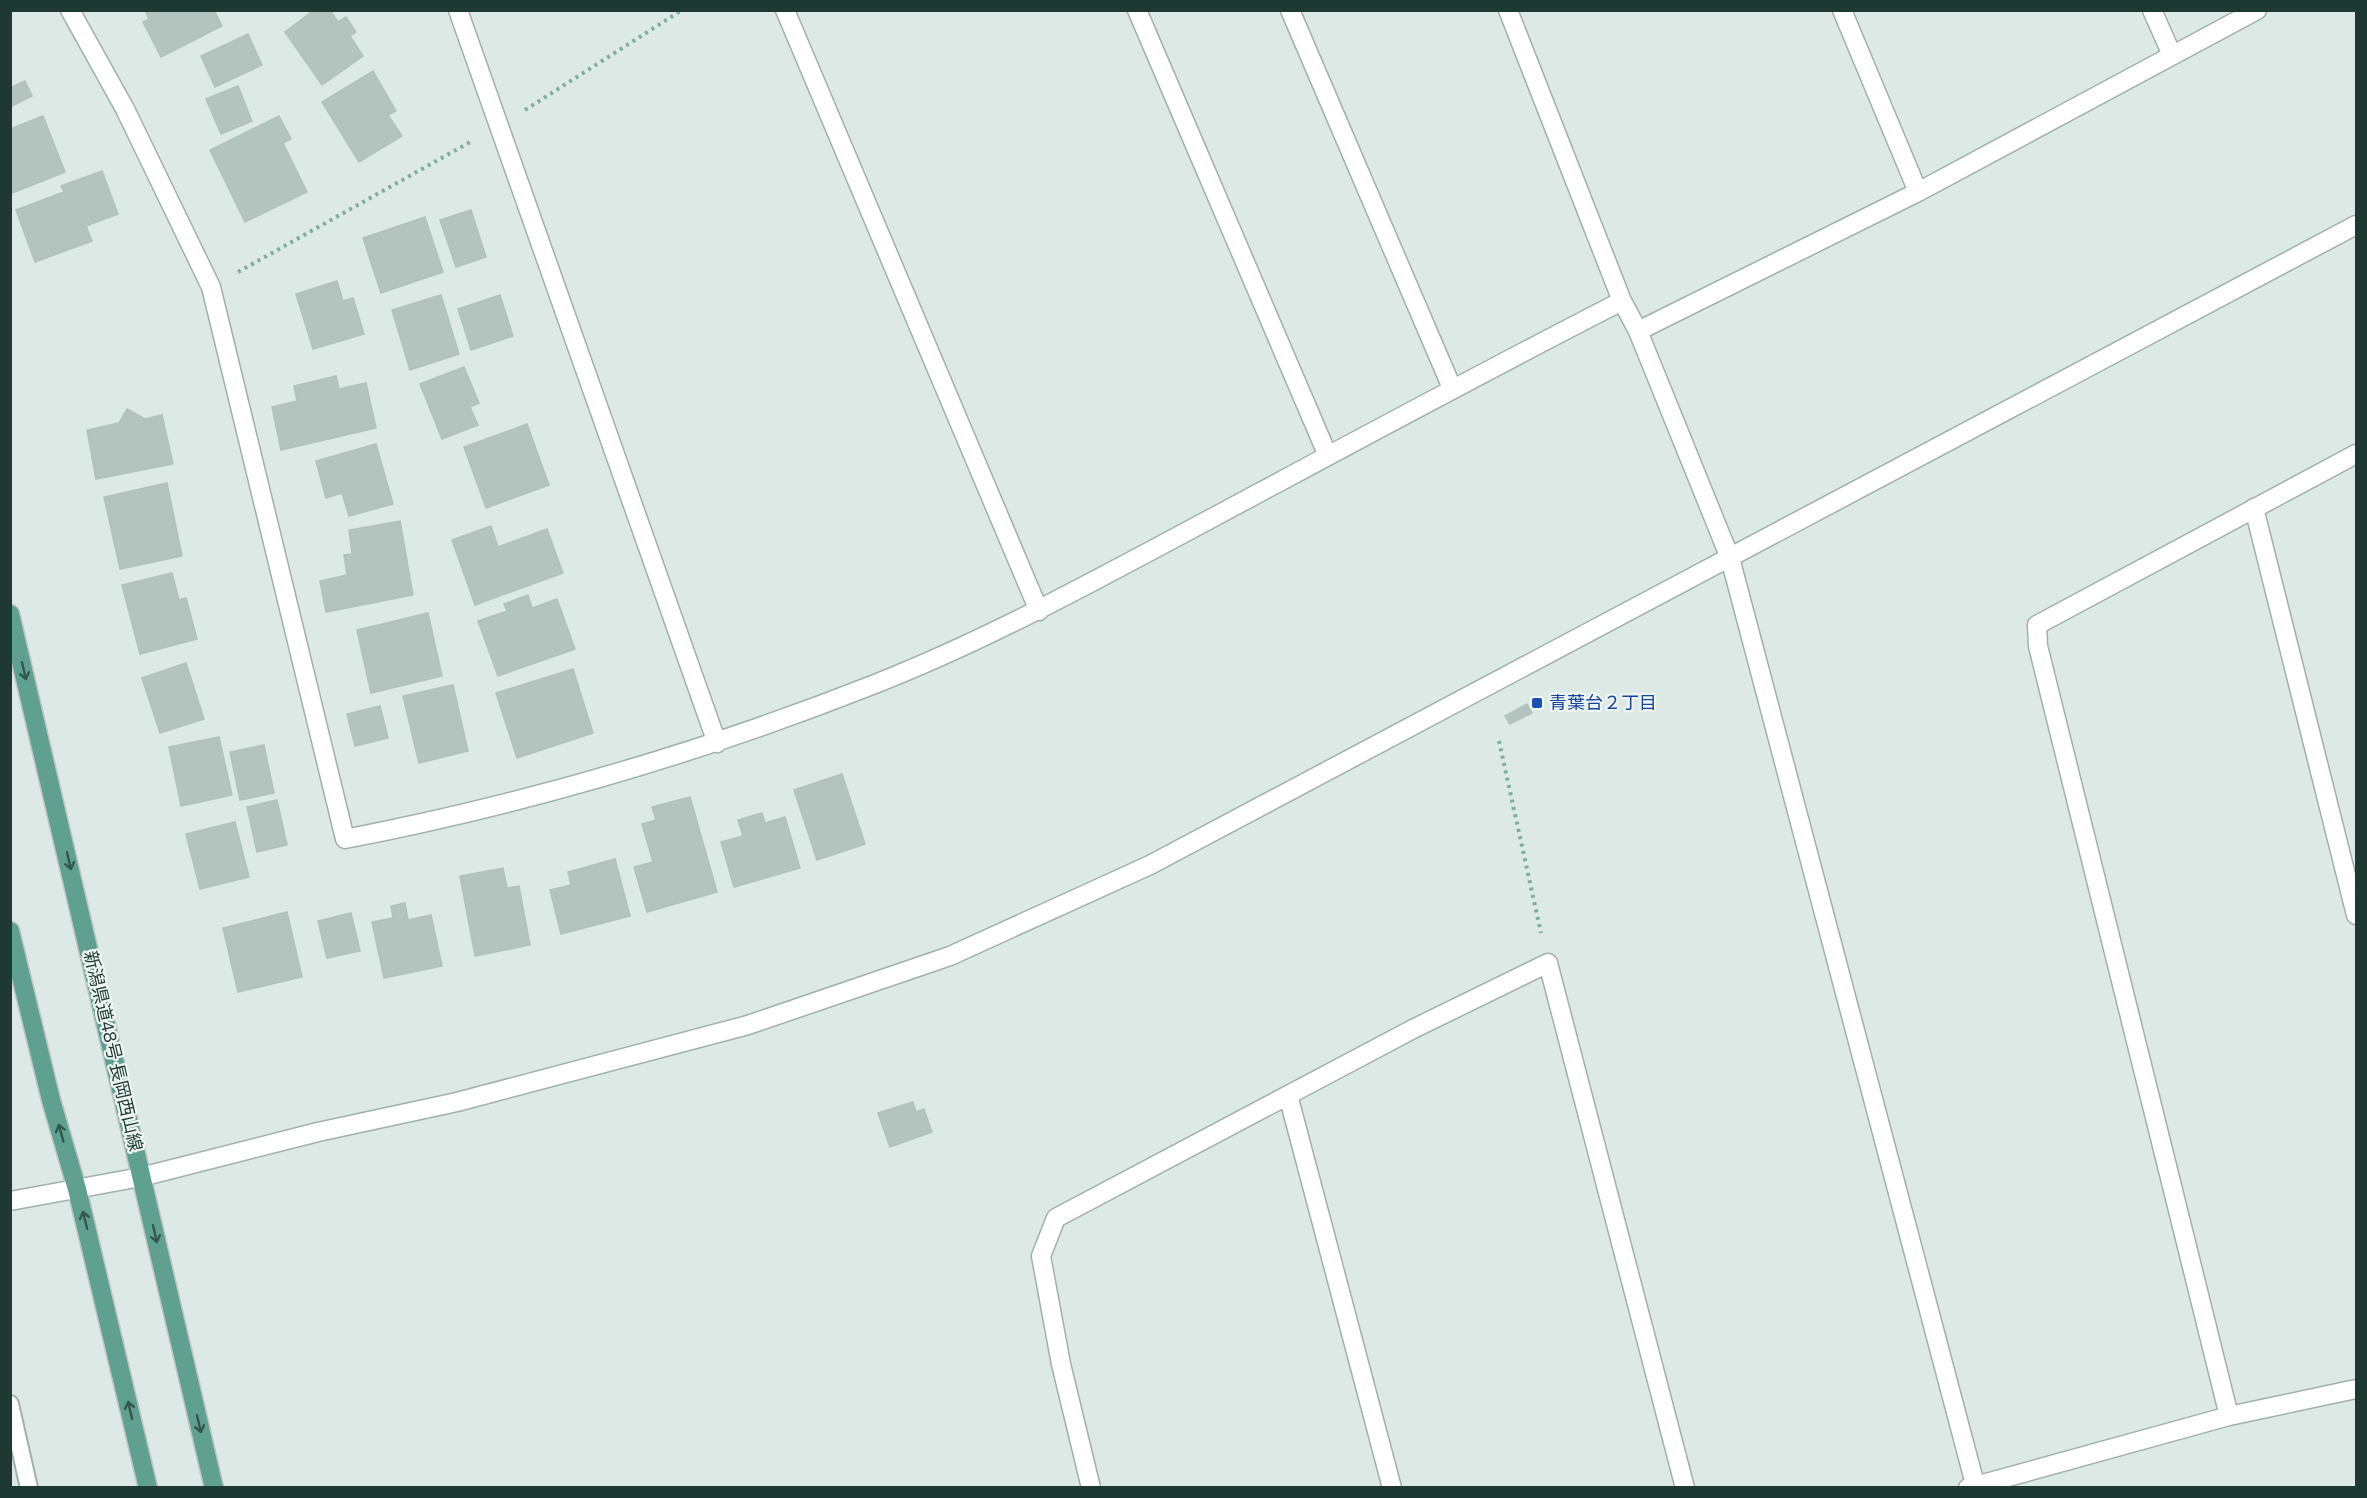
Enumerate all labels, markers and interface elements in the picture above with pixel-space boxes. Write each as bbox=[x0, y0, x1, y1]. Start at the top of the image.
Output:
one-way arrow bbox=[19, 661, 30, 681]
place label: 青葉台２丁目 bbox=[1549, 691, 1657, 713]
marker: 青葉台２丁目 bbox=[1530, 696, 1544, 710]
one-way arrow bbox=[64, 851, 75, 870]
street label: 新潟県道48号 長岡西山線 bbox=[80, 948, 148, 1153]
one-way arrow bbox=[54, 1124, 66, 1143]
one-way arrow bbox=[78, 1211, 90, 1230]
one-way arrow bbox=[149, 1224, 161, 1243]
one-way arrow bbox=[124, 1401, 135, 1420]
one-way arrow bbox=[193, 1414, 205, 1433]

